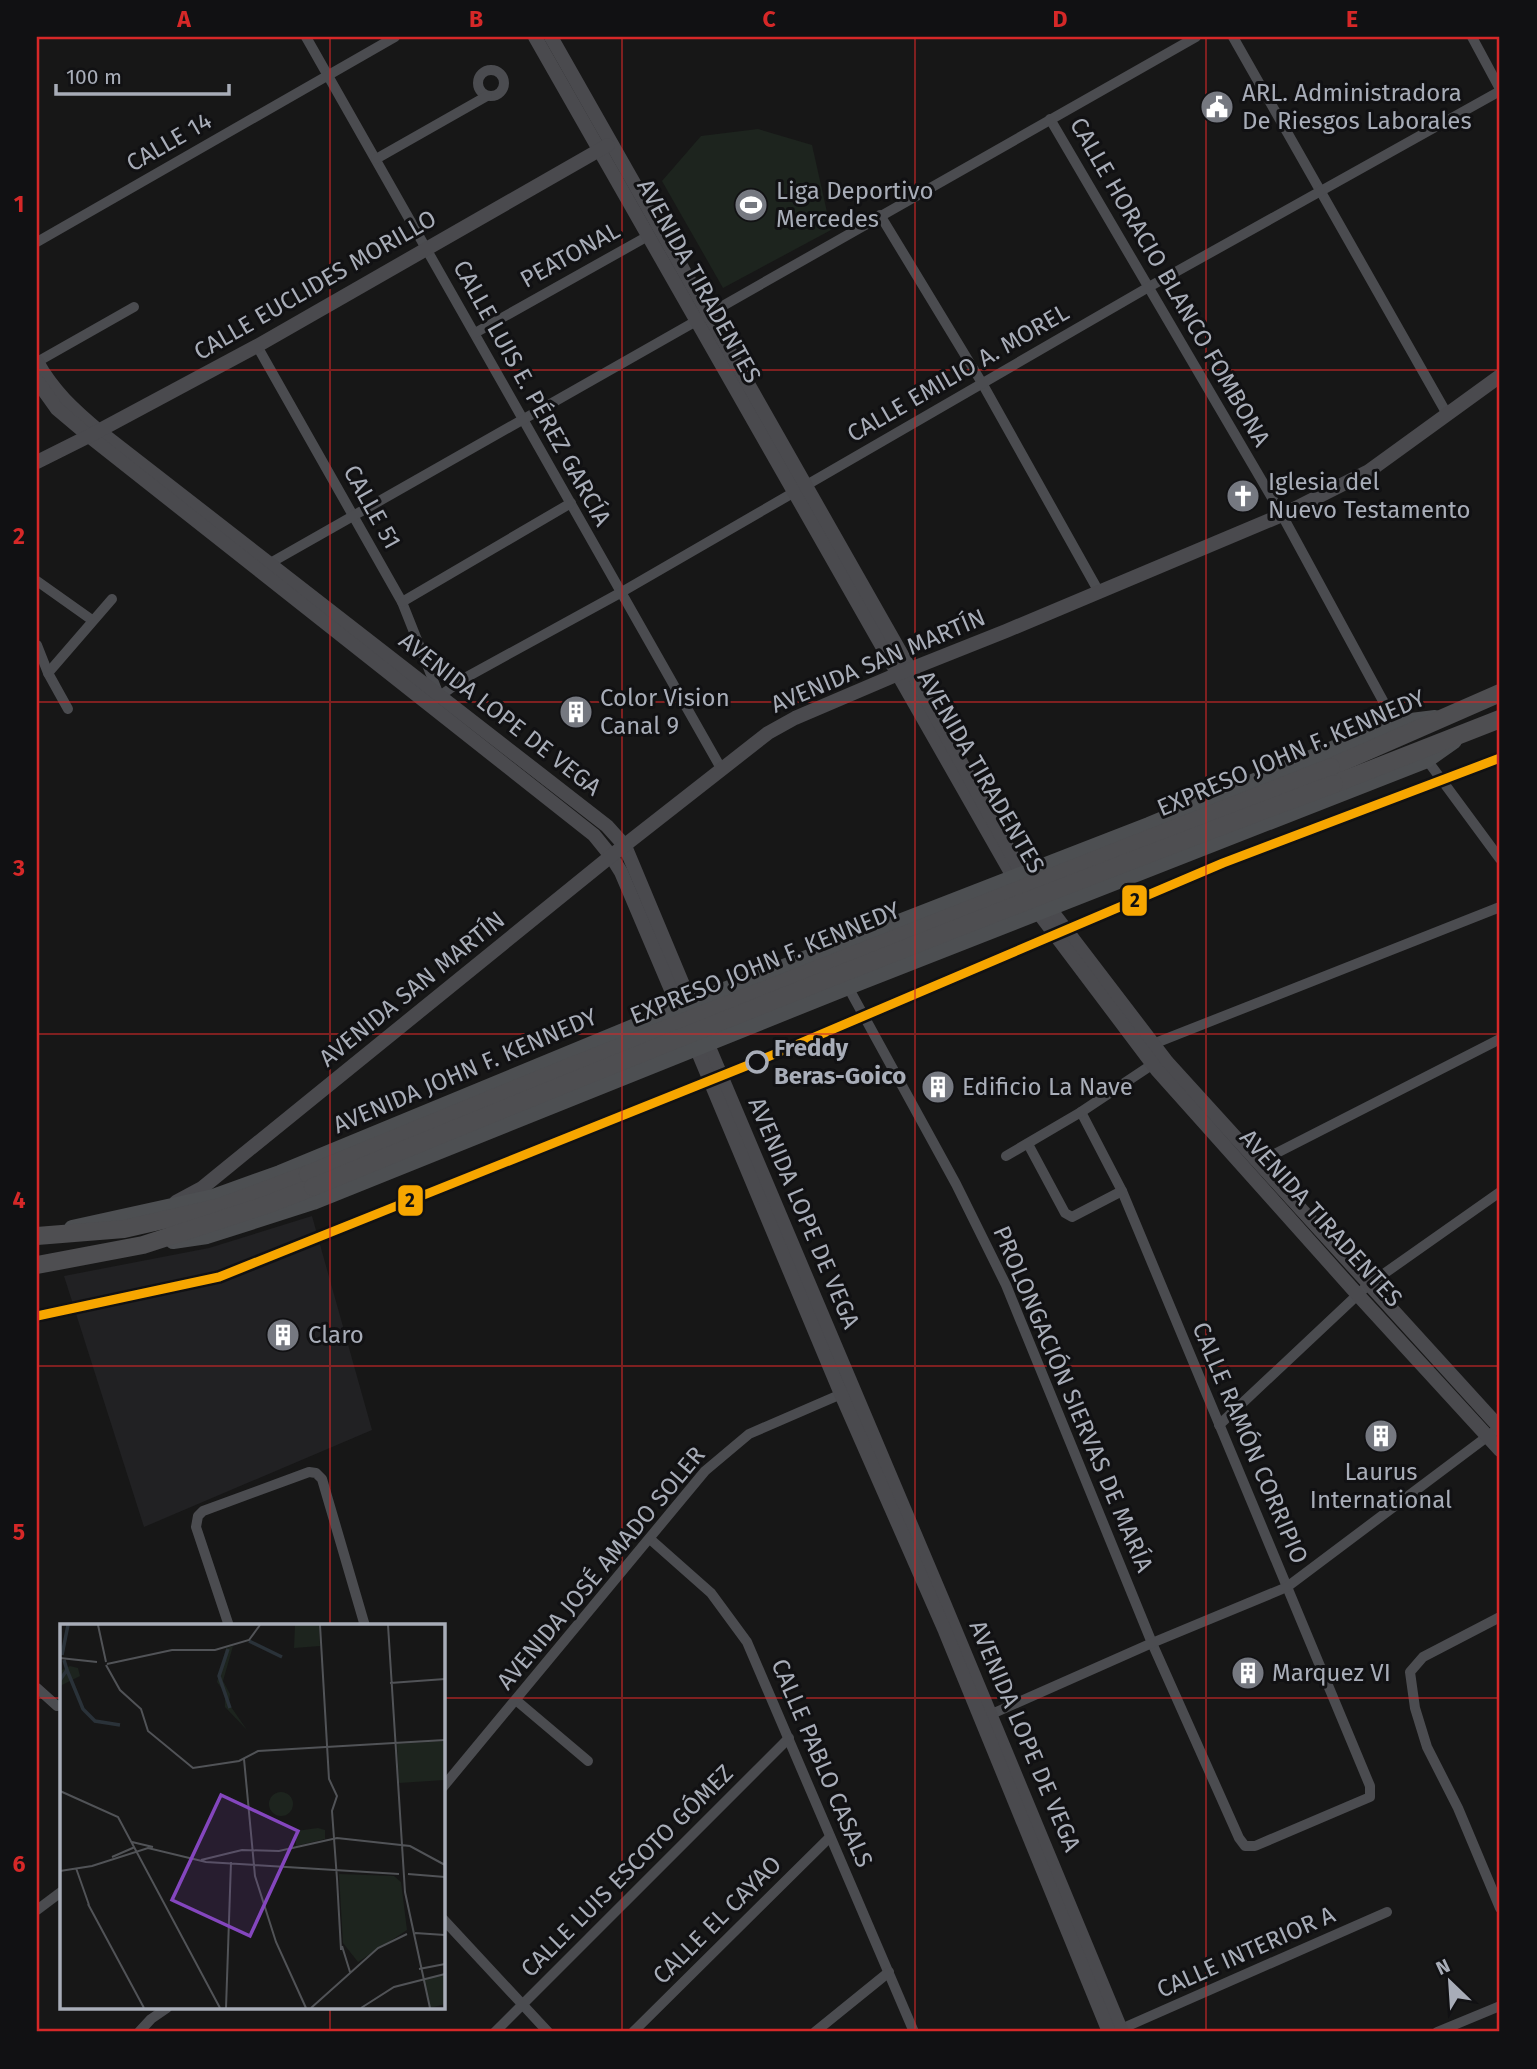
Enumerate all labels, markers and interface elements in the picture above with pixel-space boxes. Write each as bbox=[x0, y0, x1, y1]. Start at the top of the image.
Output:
text: A bbox=[176, 5, 191, 33]
text: B bbox=[469, 5, 483, 33]
text: C bbox=[762, 5, 776, 33]
text: D bbox=[1053, 5, 1068, 33]
text: E bbox=[1346, 5, 1358, 33]
scale bar bbox=[56, 52, 229, 96]
text: 100 m bbox=[66, 64, 122, 90]
place label: ARL. Administradora De Riesgos Laborales bbox=[1242, 79, 1472, 135]
public building icon: ARL. Administradora De Riesgos Laborales bbox=[1198, 88, 1236, 126]
street label: CALLE 14 bbox=[122, 106, 217, 177]
street label: CALLE HORACIO BLANCO FOMBONA bbox=[1064, 113, 1276, 452]
street label: AVENIDA TIRADENTES bbox=[631, 174, 767, 388]
place label: Liga Deportivo Mercedes bbox=[776, 177, 933, 233]
sports icon: Liga Deportivo Mercedes bbox=[732, 186, 770, 224]
text: 1 bbox=[14, 190, 24, 218]
street label: CALLE EUCLIDES MORILLO bbox=[189, 204, 441, 366]
street label: PEATONAL bbox=[515, 216, 625, 294]
street label: CALLE LUIS E. PÉREZ GARCÍA bbox=[447, 255, 618, 531]
street label: CALLE EMILIO A. MOREL bbox=[842, 298, 1074, 448]
street label: CALLE 51 bbox=[338, 460, 406, 554]
place label: Iglesia del Nuevo Testamento bbox=[1268, 468, 1470, 524]
church icon: Iglesia del Nuevo Testamento bbox=[1224, 477, 1262, 515]
text: 2 bbox=[13, 522, 25, 550]
street label: AVENIDA SAN MARTÍN bbox=[766, 602, 989, 719]
street label: AVENIDA LOPE DE VEGA bbox=[393, 626, 607, 802]
street label: AVENIDA TIRADENTES bbox=[912, 666, 1050, 878]
street label: EXPRESO JOHN F. KENNEDY bbox=[1153, 683, 1430, 822]
place label: Color Vision Canal 9 bbox=[600, 684, 730, 740]
building icon: Color Vision Canal 9 bbox=[557, 693, 595, 731]
text: 3 bbox=[12, 854, 25, 882]
line badge: 2 bbox=[1121, 884, 1148, 917]
text: 2 bbox=[1130, 889, 1140, 912]
street label: EXPRESO JOHN F. KENNEDY bbox=[626, 896, 905, 1030]
street label: AVENIDA SAN MARTÍN bbox=[313, 905, 510, 1072]
street label: AVENIDA JOHN F. KENNEDY bbox=[329, 1002, 602, 1139]
place label: Freddy Beras-Goico bbox=[774, 1034, 906, 1090]
marker: Freddy Beras-Goico bbox=[746, 1051, 768, 1073]
building icon: Edificio La Nave bbox=[919, 1068, 957, 1106]
place label: Edificio La Nave bbox=[962, 1073, 1133, 1101]
street label: AVENIDA LOPE DE VEGA bbox=[743, 1093, 866, 1333]
street label: AVENIDA TIRADENTES bbox=[1234, 1124, 1408, 1312]
line badge: 2 bbox=[397, 1184, 424, 1217]
text: 4 bbox=[13, 1186, 26, 1214]
text: 2 bbox=[405, 1189, 415, 1212]
street label: PROLONGACIÓN SIERVAS DE MARÍA bbox=[987, 1221, 1160, 1576]
building icon: Claro bbox=[264, 1316, 302, 1354]
street label: CALLE RAMÓN CORRIPIO bbox=[1186, 1318, 1315, 1568]
place label: Claro bbox=[308, 1321, 364, 1349]
building icon: Laurus International bbox=[1362, 1417, 1400, 1455]
street label: AVENIDA JOSÉ AMADO SOLER bbox=[490, 1440, 711, 1695]
place label: Laurus International bbox=[1310, 1458, 1452, 1514]
text: 5 bbox=[13, 1518, 25, 1546]
street label: AVENIDA LOPE DE VEGA bbox=[964, 1616, 1087, 1856]
inset map bbox=[60, 1624, 444, 2010]
building icon: Marquez VI bbox=[1229, 1654, 1267, 1692]
street label: CALLE PABLO CASALS bbox=[765, 1655, 879, 1871]
place label: Marquez VI bbox=[1272, 1659, 1391, 1687]
street label: CALLE LUIS ESCOTO GÓMEZ bbox=[514, 1758, 739, 1983]
text: 6 bbox=[13, 1850, 26, 1878]
street label: CALLE EL CAYAO bbox=[647, 1850, 787, 1990]
street label: CALLE INTERIOR A bbox=[1153, 1900, 1340, 2004]
north arrow bbox=[1414, 1946, 1484, 2016]
text: N bbox=[1432, 1954, 1454, 1980]

